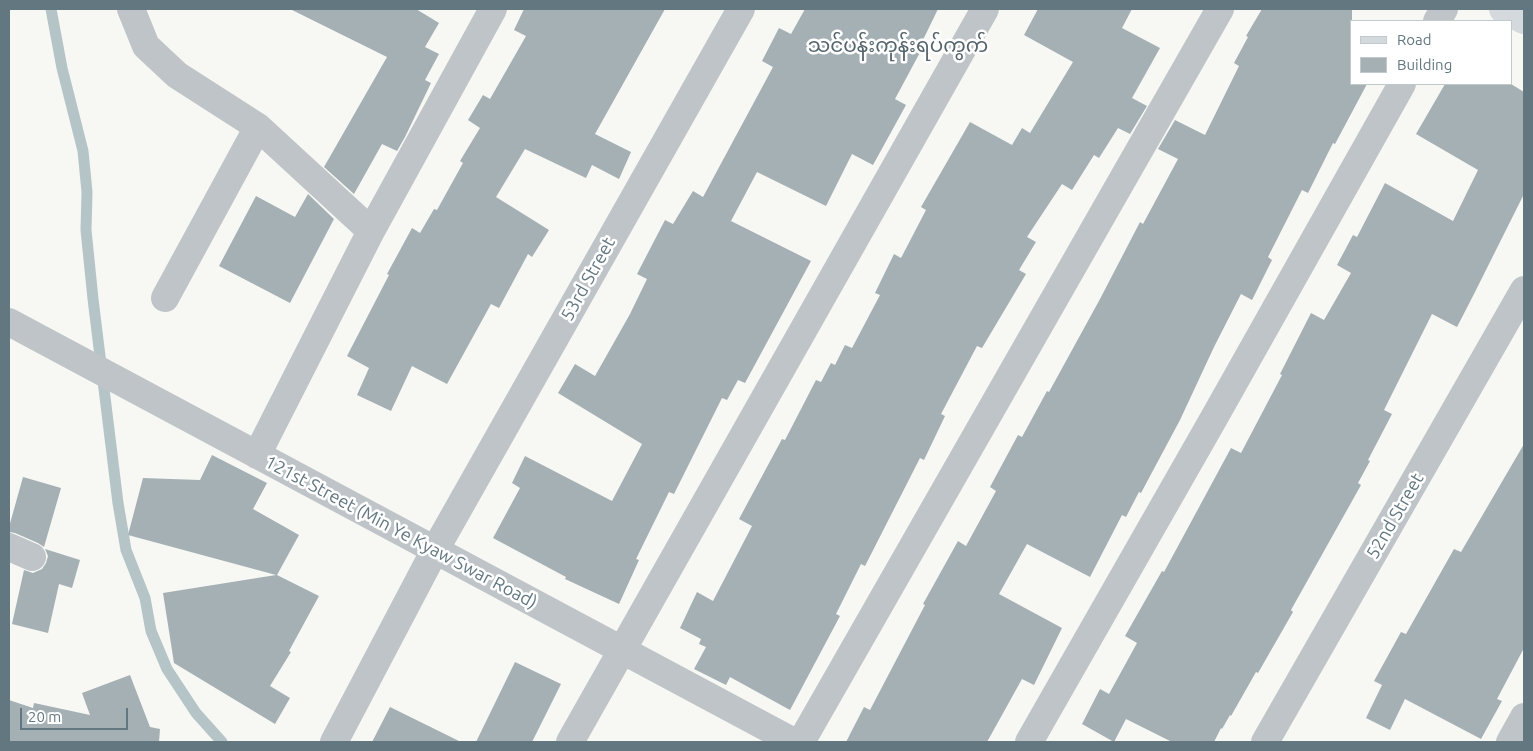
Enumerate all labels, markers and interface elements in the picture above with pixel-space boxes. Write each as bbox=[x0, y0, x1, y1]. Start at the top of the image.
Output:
legend bbox=[1350, 20, 1513, 85]
text: Road bbox=[1397, 31, 1432, 48]
district label: သင်ပန်းကုန်းရပ်ကွက် bbox=[808, 33, 988, 57]
text: Building bbox=[1397, 56, 1452, 73]
street label: 53rd Street bbox=[556, 234, 620, 324]
street label: 121st Street (Min Ye Kyaw Swar Road) bbox=[261, 451, 541, 613]
street label: 52nd Street bbox=[1362, 469, 1428, 563]
scale bar bbox=[22, 698, 130, 730]
text: 20 m bbox=[28, 708, 61, 725]

